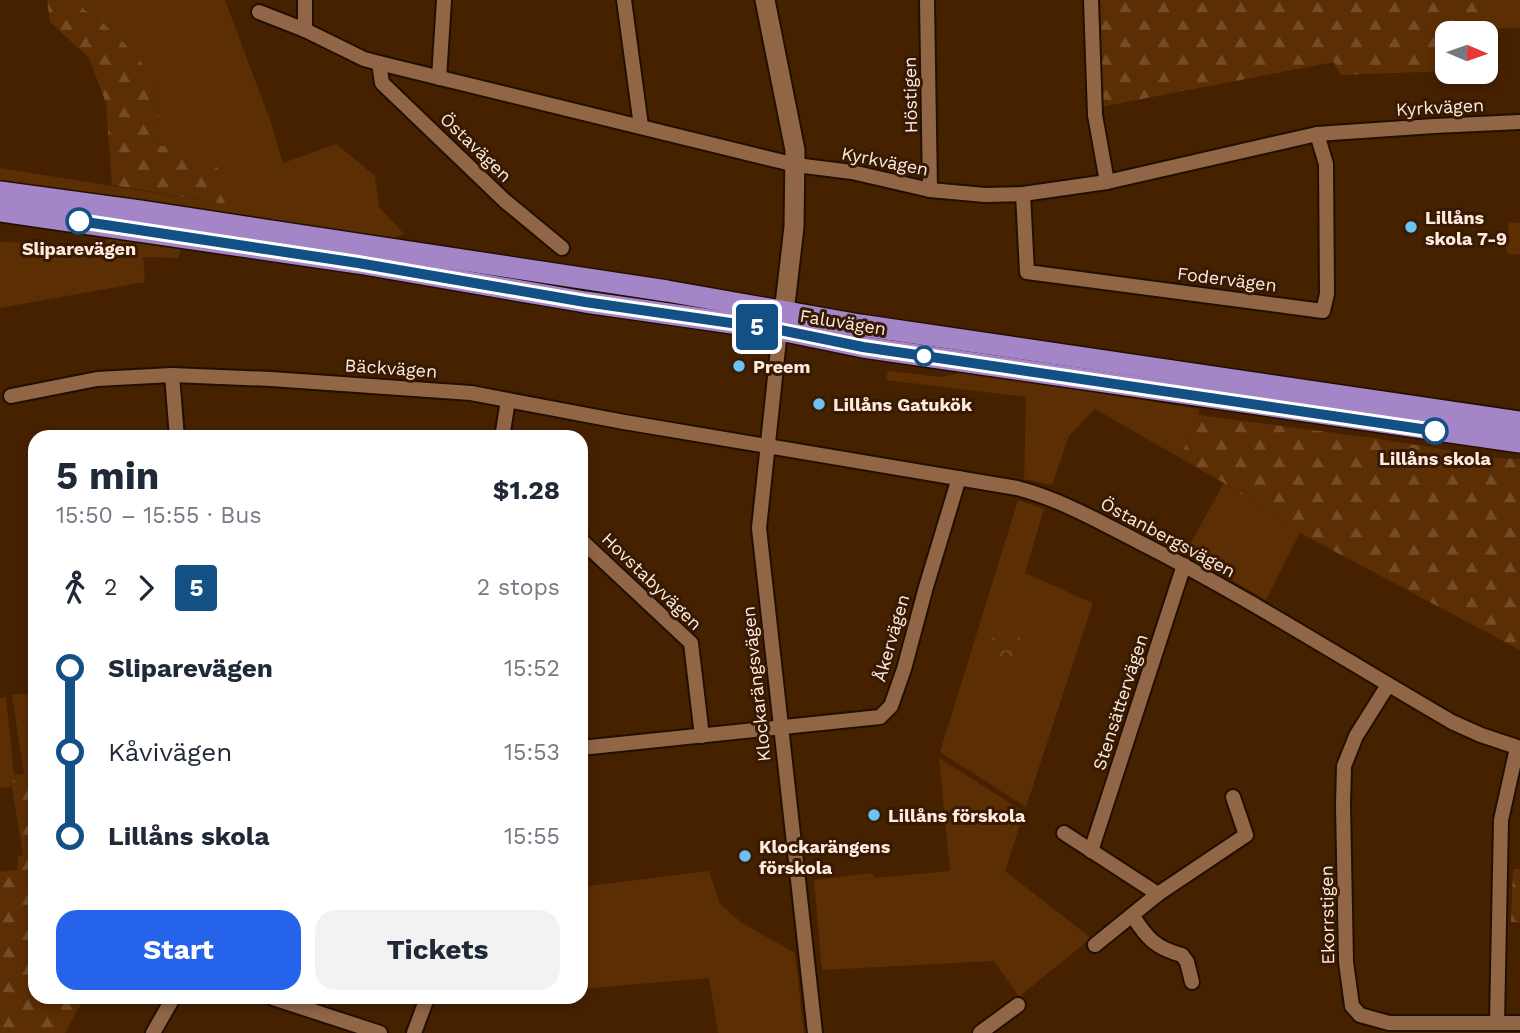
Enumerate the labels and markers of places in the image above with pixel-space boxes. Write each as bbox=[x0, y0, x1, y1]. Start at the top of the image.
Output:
place label: Lillåns skola 7-9 bbox=[1425, 207, 1507, 249]
marker: Sliparevägen bbox=[66, 208, 92, 234]
marker: Lillåns skola 7-9 bbox=[1403, 219, 1419, 235]
place label: Sliparevägen bbox=[22, 238, 136, 259]
unlabelled marker bbox=[914, 346, 934, 366]
place label: Preem bbox=[753, 356, 810, 377]
marker: Preem bbox=[731, 358, 747, 374]
place label: Lillåns Gatukök bbox=[833, 394, 973, 415]
marker: Lillåns Gatukök bbox=[811, 396, 827, 412]
marker: Lillåns skola bbox=[1422, 418, 1448, 444]
place label: Lillåns skola bbox=[1379, 448, 1491, 469]
place label: Lillåns förskola bbox=[888, 805, 1026, 826]
marker: Lillåns förskola bbox=[866, 807, 882, 823]
place label: Klockarängens förskola bbox=[759, 836, 891, 878]
marker: Klockarängens förskola bbox=[737, 848, 753, 864]

